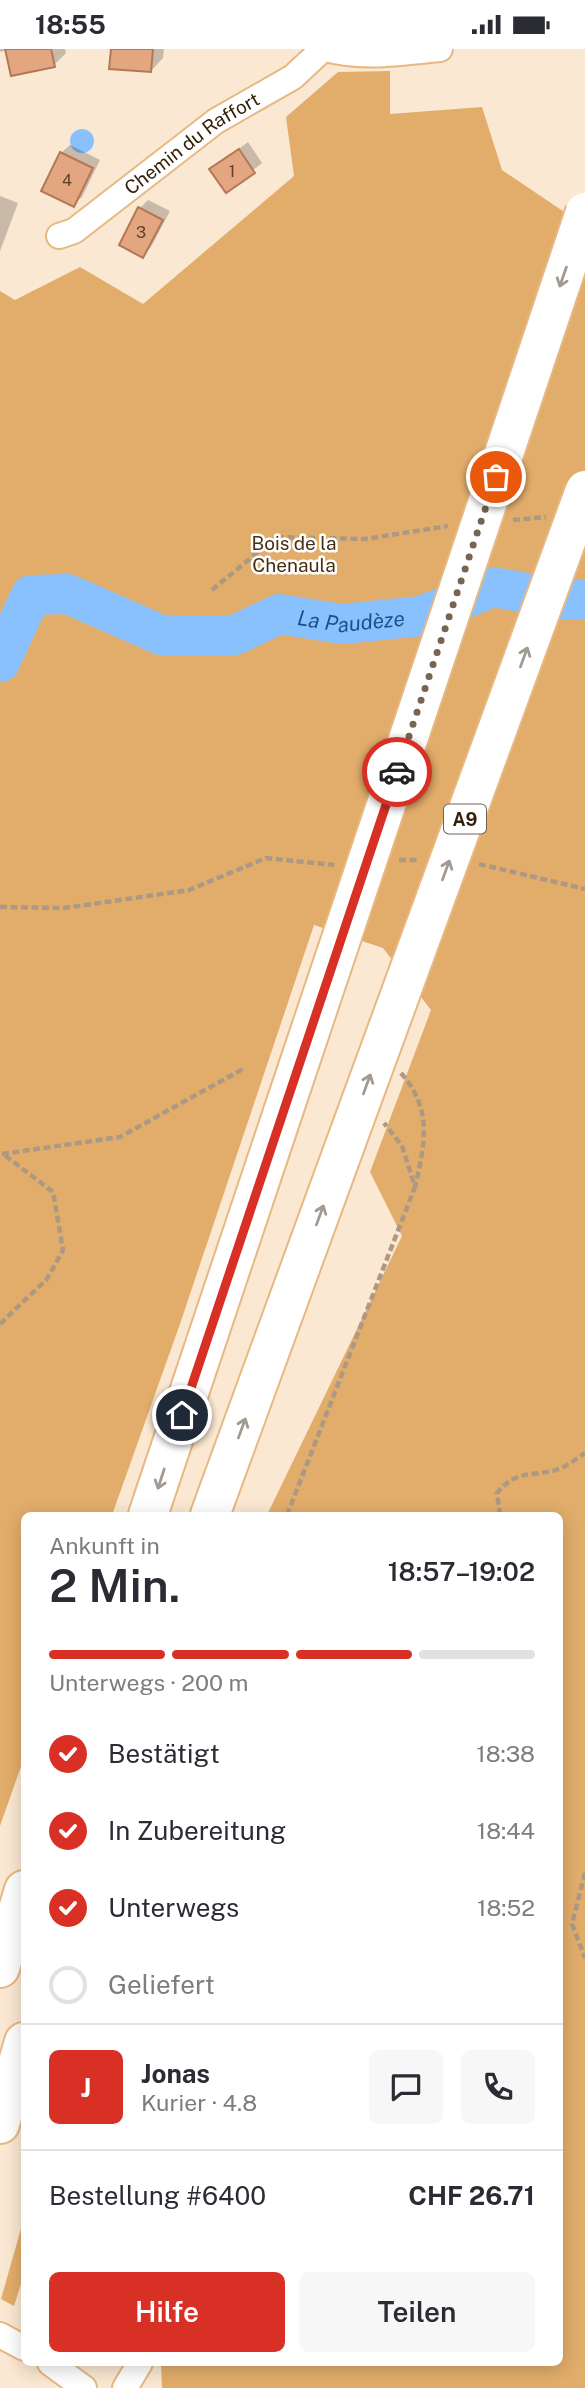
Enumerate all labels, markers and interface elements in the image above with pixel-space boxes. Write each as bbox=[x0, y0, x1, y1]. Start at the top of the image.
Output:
text: 18:55 bbox=[35, 9, 106, 40]
street label: Chemin du Raffort bbox=[120, 88, 263, 199]
house number: 1 bbox=[229, 162, 235, 181]
house number: 4 bbox=[62, 171, 72, 190]
house number: 3 bbox=[136, 223, 146, 242]
one-way arrow bbox=[556, 265, 568, 287]
pin bbox=[466, 447, 526, 507]
icon: bag bbox=[477, 458, 515, 496]
park label: Bois de la Chenaula bbox=[252, 532, 336, 576]
water label: La Paudèze bbox=[296, 605, 406, 637]
one-way arrow bbox=[519, 646, 531, 668]
courier bbox=[362, 737, 432, 807]
icon: car bbox=[378, 753, 416, 791]
road number: A9 bbox=[444, 805, 486, 833]
one-way arrow bbox=[441, 860, 453, 882]
one-way arrow bbox=[362, 1073, 375, 1095]
one-way arrow bbox=[314, 1204, 327, 1226]
pin bbox=[152, 1385, 212, 1445]
icon: home bbox=[163, 1396, 201, 1434]
one-way arrow bbox=[236, 1418, 249, 1440]
one-way arrow bbox=[154, 1467, 166, 1489]
text: Ankunft in bbox=[49, 1532, 160, 1559]
text: 18:57–19:02 bbox=[388, 1556, 535, 1587]
text: 2 Min. bbox=[49, 1558, 180, 1612]
text: Unterwegs · 200 m bbox=[49, 1669, 248, 1696]
icon: check bbox=[49, 1735, 87, 1773]
text: Bestätigt bbox=[108, 1738, 220, 1769]
text: 18:38 bbox=[476, 1740, 535, 1767]
icon: check bbox=[49, 1812, 87, 1850]
text: In Zubereitung bbox=[108, 1815, 286, 1846]
text: 18:44 bbox=[477, 1817, 535, 1844]
icon: check bbox=[49, 1889, 87, 1927]
text: Unterwegs bbox=[108, 1892, 239, 1923]
text: 18:52 bbox=[477, 1894, 535, 1921]
text: Geliefert bbox=[108, 1969, 215, 2000]
button: chat bbox=[369, 2050, 443, 2124]
button: phone bbox=[461, 2050, 535, 2124]
text: Jonas bbox=[141, 2058, 210, 2089]
text: J bbox=[81, 2072, 91, 2103]
text: Kurier · 4.8 bbox=[141, 2089, 257, 2116]
text: Bestellung #6400 bbox=[49, 2180, 266, 2211]
text: CHF 26.71 bbox=[408, 2180, 535, 2211]
button: Hilfe bbox=[49, 2272, 285, 2352]
button: Teilen bbox=[299, 2272, 535, 2352]

